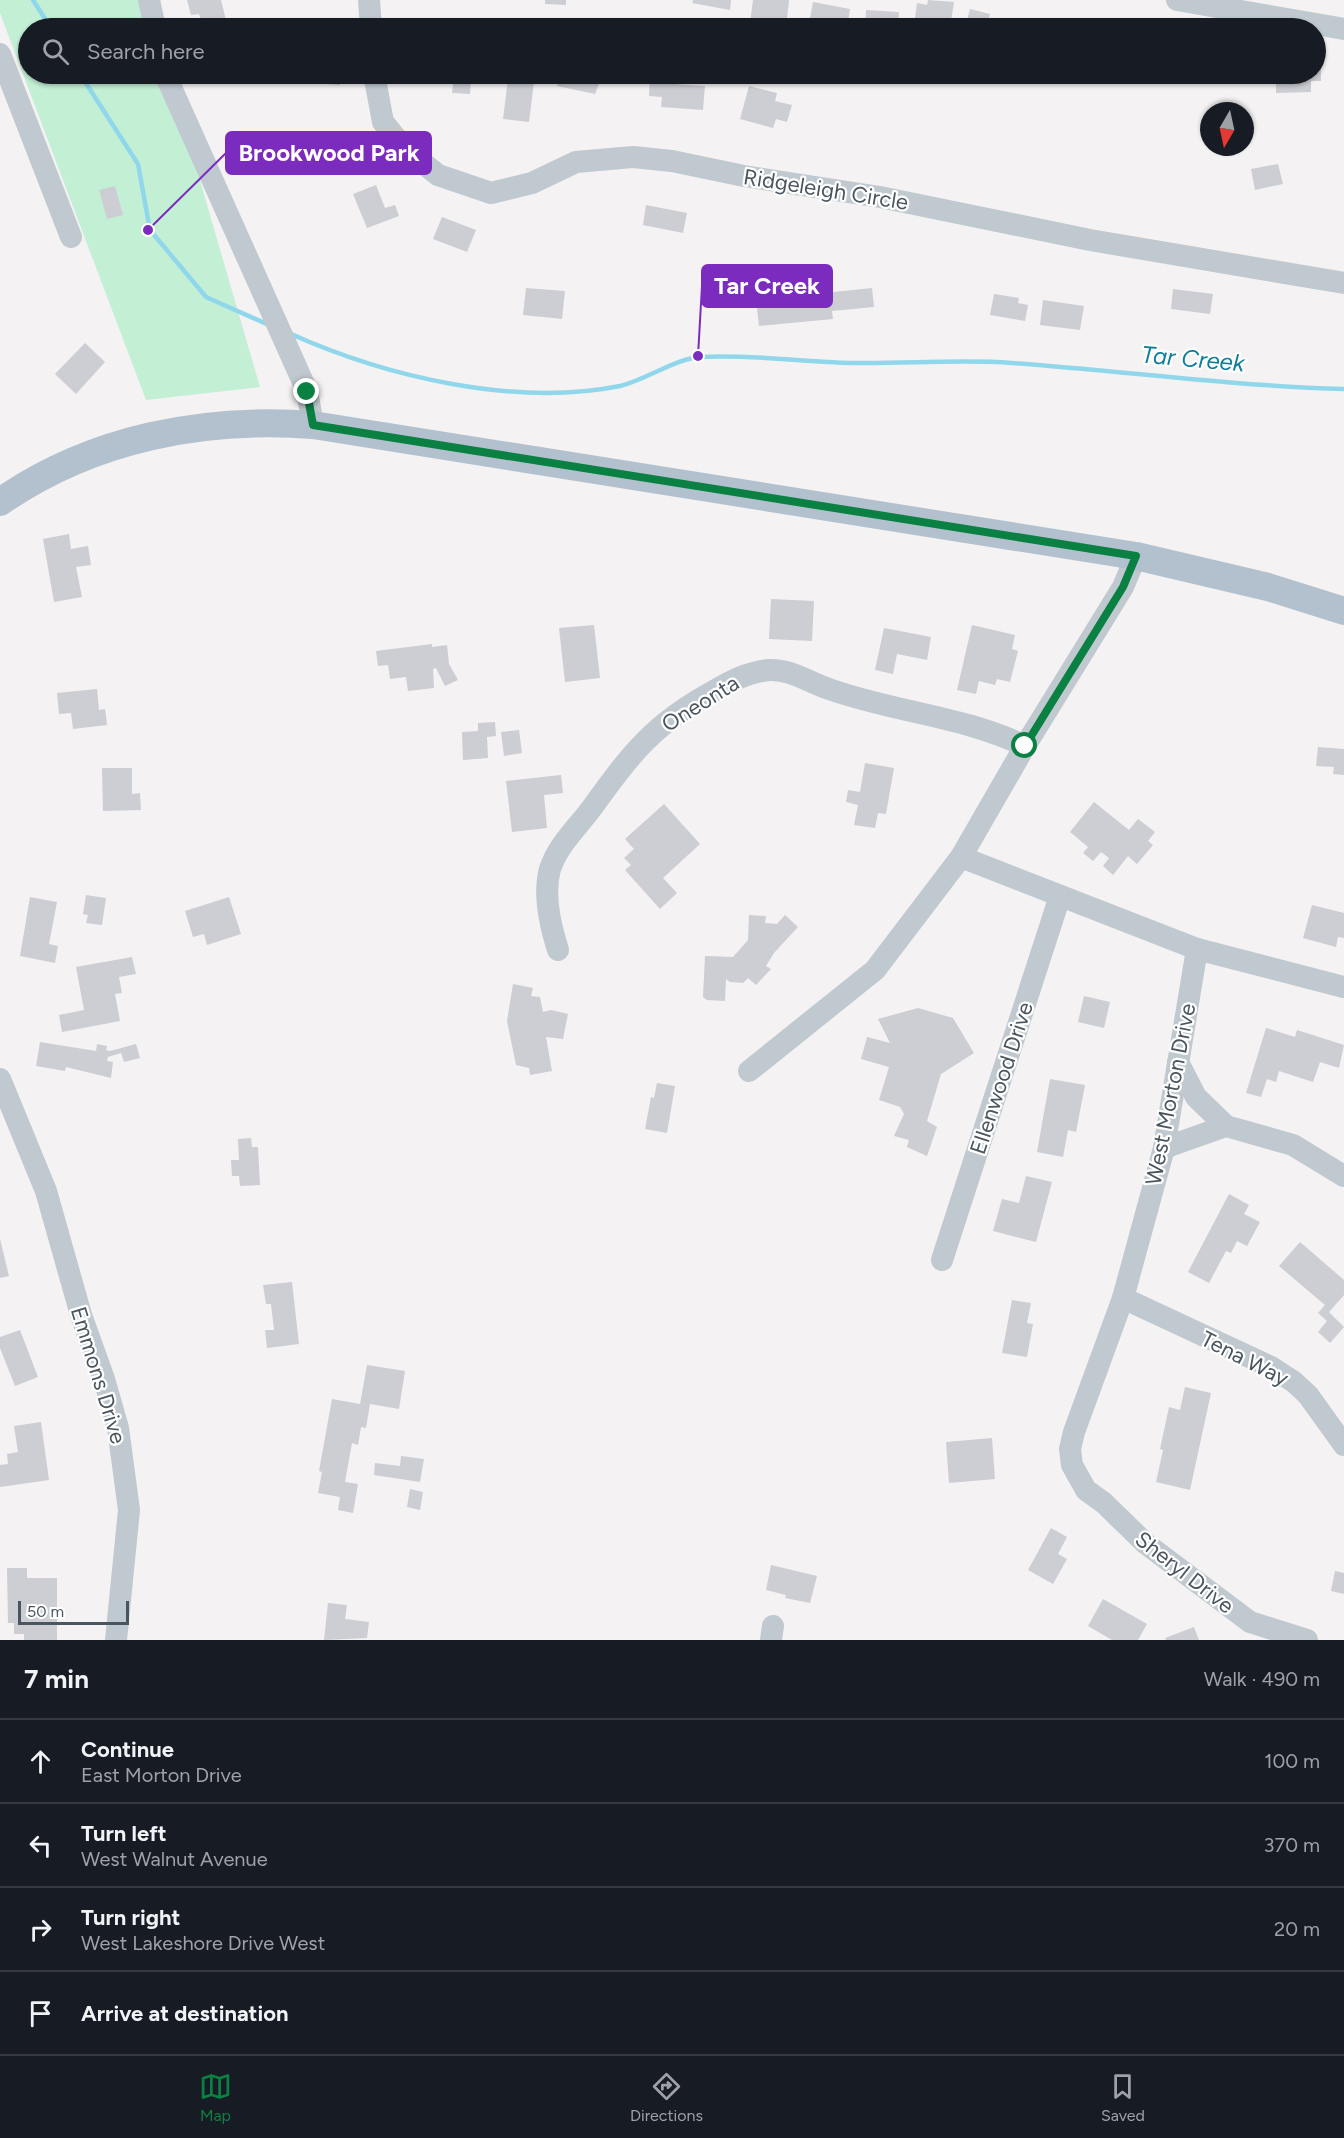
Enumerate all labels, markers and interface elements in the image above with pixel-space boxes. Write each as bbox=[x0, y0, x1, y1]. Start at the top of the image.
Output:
search box bbox=[18, 18, 1326, 84]
icon: search bbox=[39, 35, 72, 68]
text: Search here bbox=[87, 38, 205, 65]
north arrow bbox=[1200, 102, 1254, 156]
callout: Brookwood Park bbox=[226, 132, 431, 174]
text: Brookwood Park bbox=[238, 138, 420, 167]
street label: Ridgeleigh Circle bbox=[742, 163, 910, 216]
callout: Tar Creek bbox=[702, 265, 832, 307]
text: Tar Creek bbox=[714, 271, 820, 300]
water label: Tar Creek bbox=[1140, 340, 1247, 378]
route end bbox=[293, 378, 319, 404]
street label: Oneonta bbox=[657, 669, 744, 738]
route start bbox=[1011, 732, 1037, 758]
street label: Ellenwood Drive bbox=[964, 999, 1039, 1158]
street label: West Morton Drive bbox=[1140, 1001, 1201, 1187]
street label: Emmons Drive bbox=[65, 1303, 132, 1447]
street label: Tena Way bbox=[1197, 1325, 1293, 1392]
street label: Sheryl Drive bbox=[1130, 1525, 1239, 1619]
scale bar bbox=[18, 1598, 129, 1626]
text: 50 m bbox=[27, 1602, 64, 1621]
text: 7 min bbox=[24, 1663, 89, 1695]
text: Walk · 490 m bbox=[1204, 1667, 1320, 1691]
text: Continue bbox=[81, 1736, 174, 1763]
icon: ahead bbox=[24, 1745, 57, 1778]
text: 100 m bbox=[1264, 1749, 1320, 1773]
text: East Morton Drive bbox=[81, 1763, 242, 1787]
text: Turn left bbox=[81, 1820, 167, 1847]
icon: left bbox=[24, 1829, 57, 1862]
text: 370 m bbox=[1264, 1833, 1320, 1857]
text: West Walnut Avenue bbox=[81, 1847, 268, 1871]
text: Turn right bbox=[81, 1904, 180, 1931]
icon: right bbox=[24, 1913, 57, 1946]
text: 20 m bbox=[1274, 1917, 1320, 1941]
text: West Lakeshore Drive West bbox=[81, 1931, 325, 1955]
icon: arrive bbox=[24, 1997, 57, 2030]
text: Arrive at destination bbox=[81, 2000, 289, 2027]
tab: Map bbox=[199, 2070, 232, 2125]
tab: Directions bbox=[630, 2070, 703, 2125]
tab: Saved bbox=[1101, 2070, 1145, 2125]

